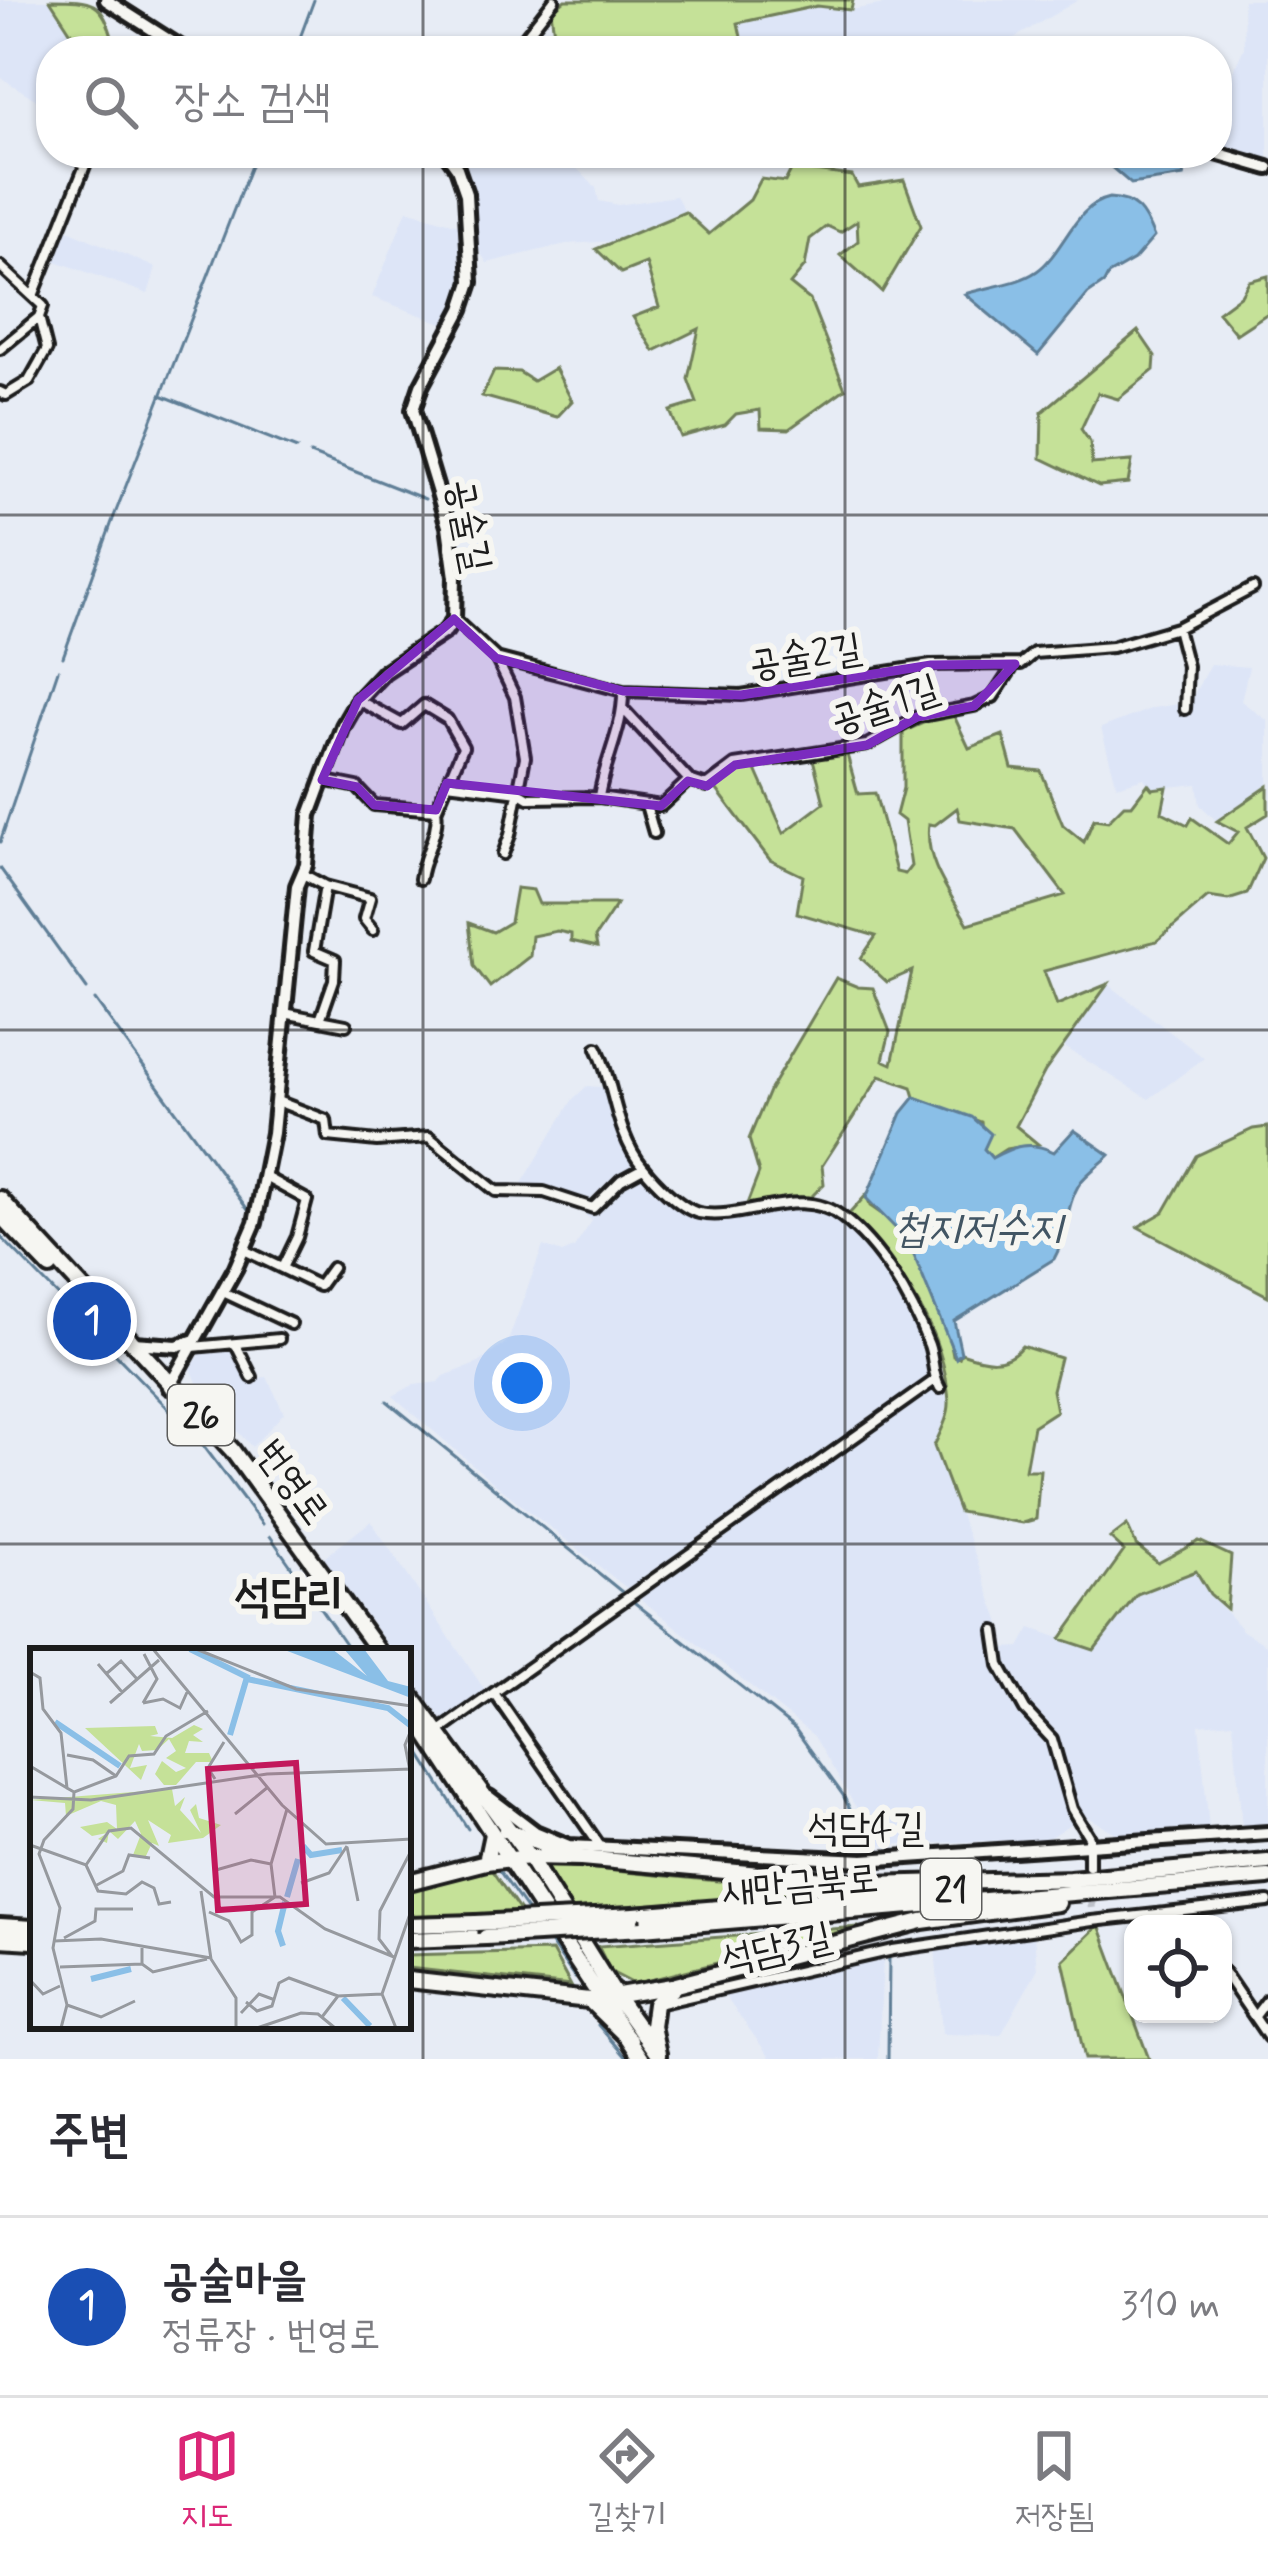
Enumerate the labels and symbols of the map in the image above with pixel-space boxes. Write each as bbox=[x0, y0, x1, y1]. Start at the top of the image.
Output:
street label: 공술길 bbox=[434, 475, 502, 577]
street label: 공술2길 bbox=[746, 623, 865, 692]
street label: 공술1길 bbox=[824, 664, 946, 747]
water label: 첩지저수지 bbox=[894, 1202, 1067, 1257]
pin: 1 bbox=[53, 1276, 131, 1366]
your location bbox=[492, 1353, 552, 1413]
road number: 26 bbox=[168, 1385, 234, 1445]
street label: 번영로 bbox=[243, 1430, 339, 1536]
district label: 석담리 bbox=[235, 1568, 343, 1627]
inset map bbox=[30, 1648, 411, 2029]
street label: 석담4길 bbox=[808, 1804, 924, 1855]
street label: 새만금북로 bbox=[720, 1854, 881, 1919]
road number: 21 bbox=[921, 1859, 981, 1919]
street label: 석담3길 bbox=[717, 1912, 837, 1987]

